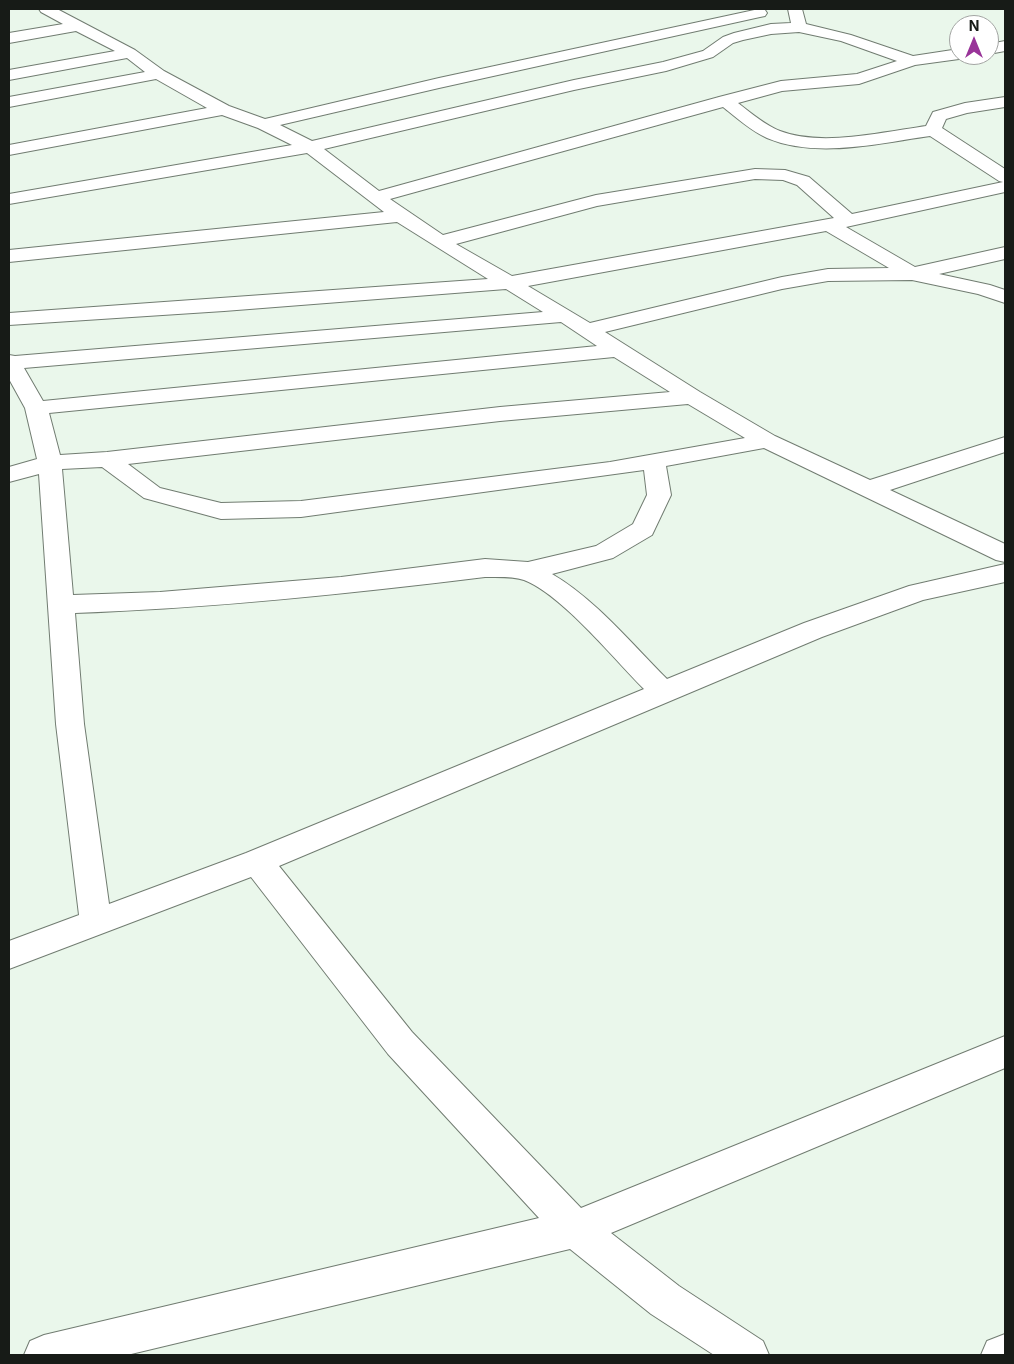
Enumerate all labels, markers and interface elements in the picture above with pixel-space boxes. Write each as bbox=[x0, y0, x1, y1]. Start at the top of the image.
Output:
north arrow bbox=[949, 15, 999, 65]
text: N bbox=[969, 17, 979, 34]

